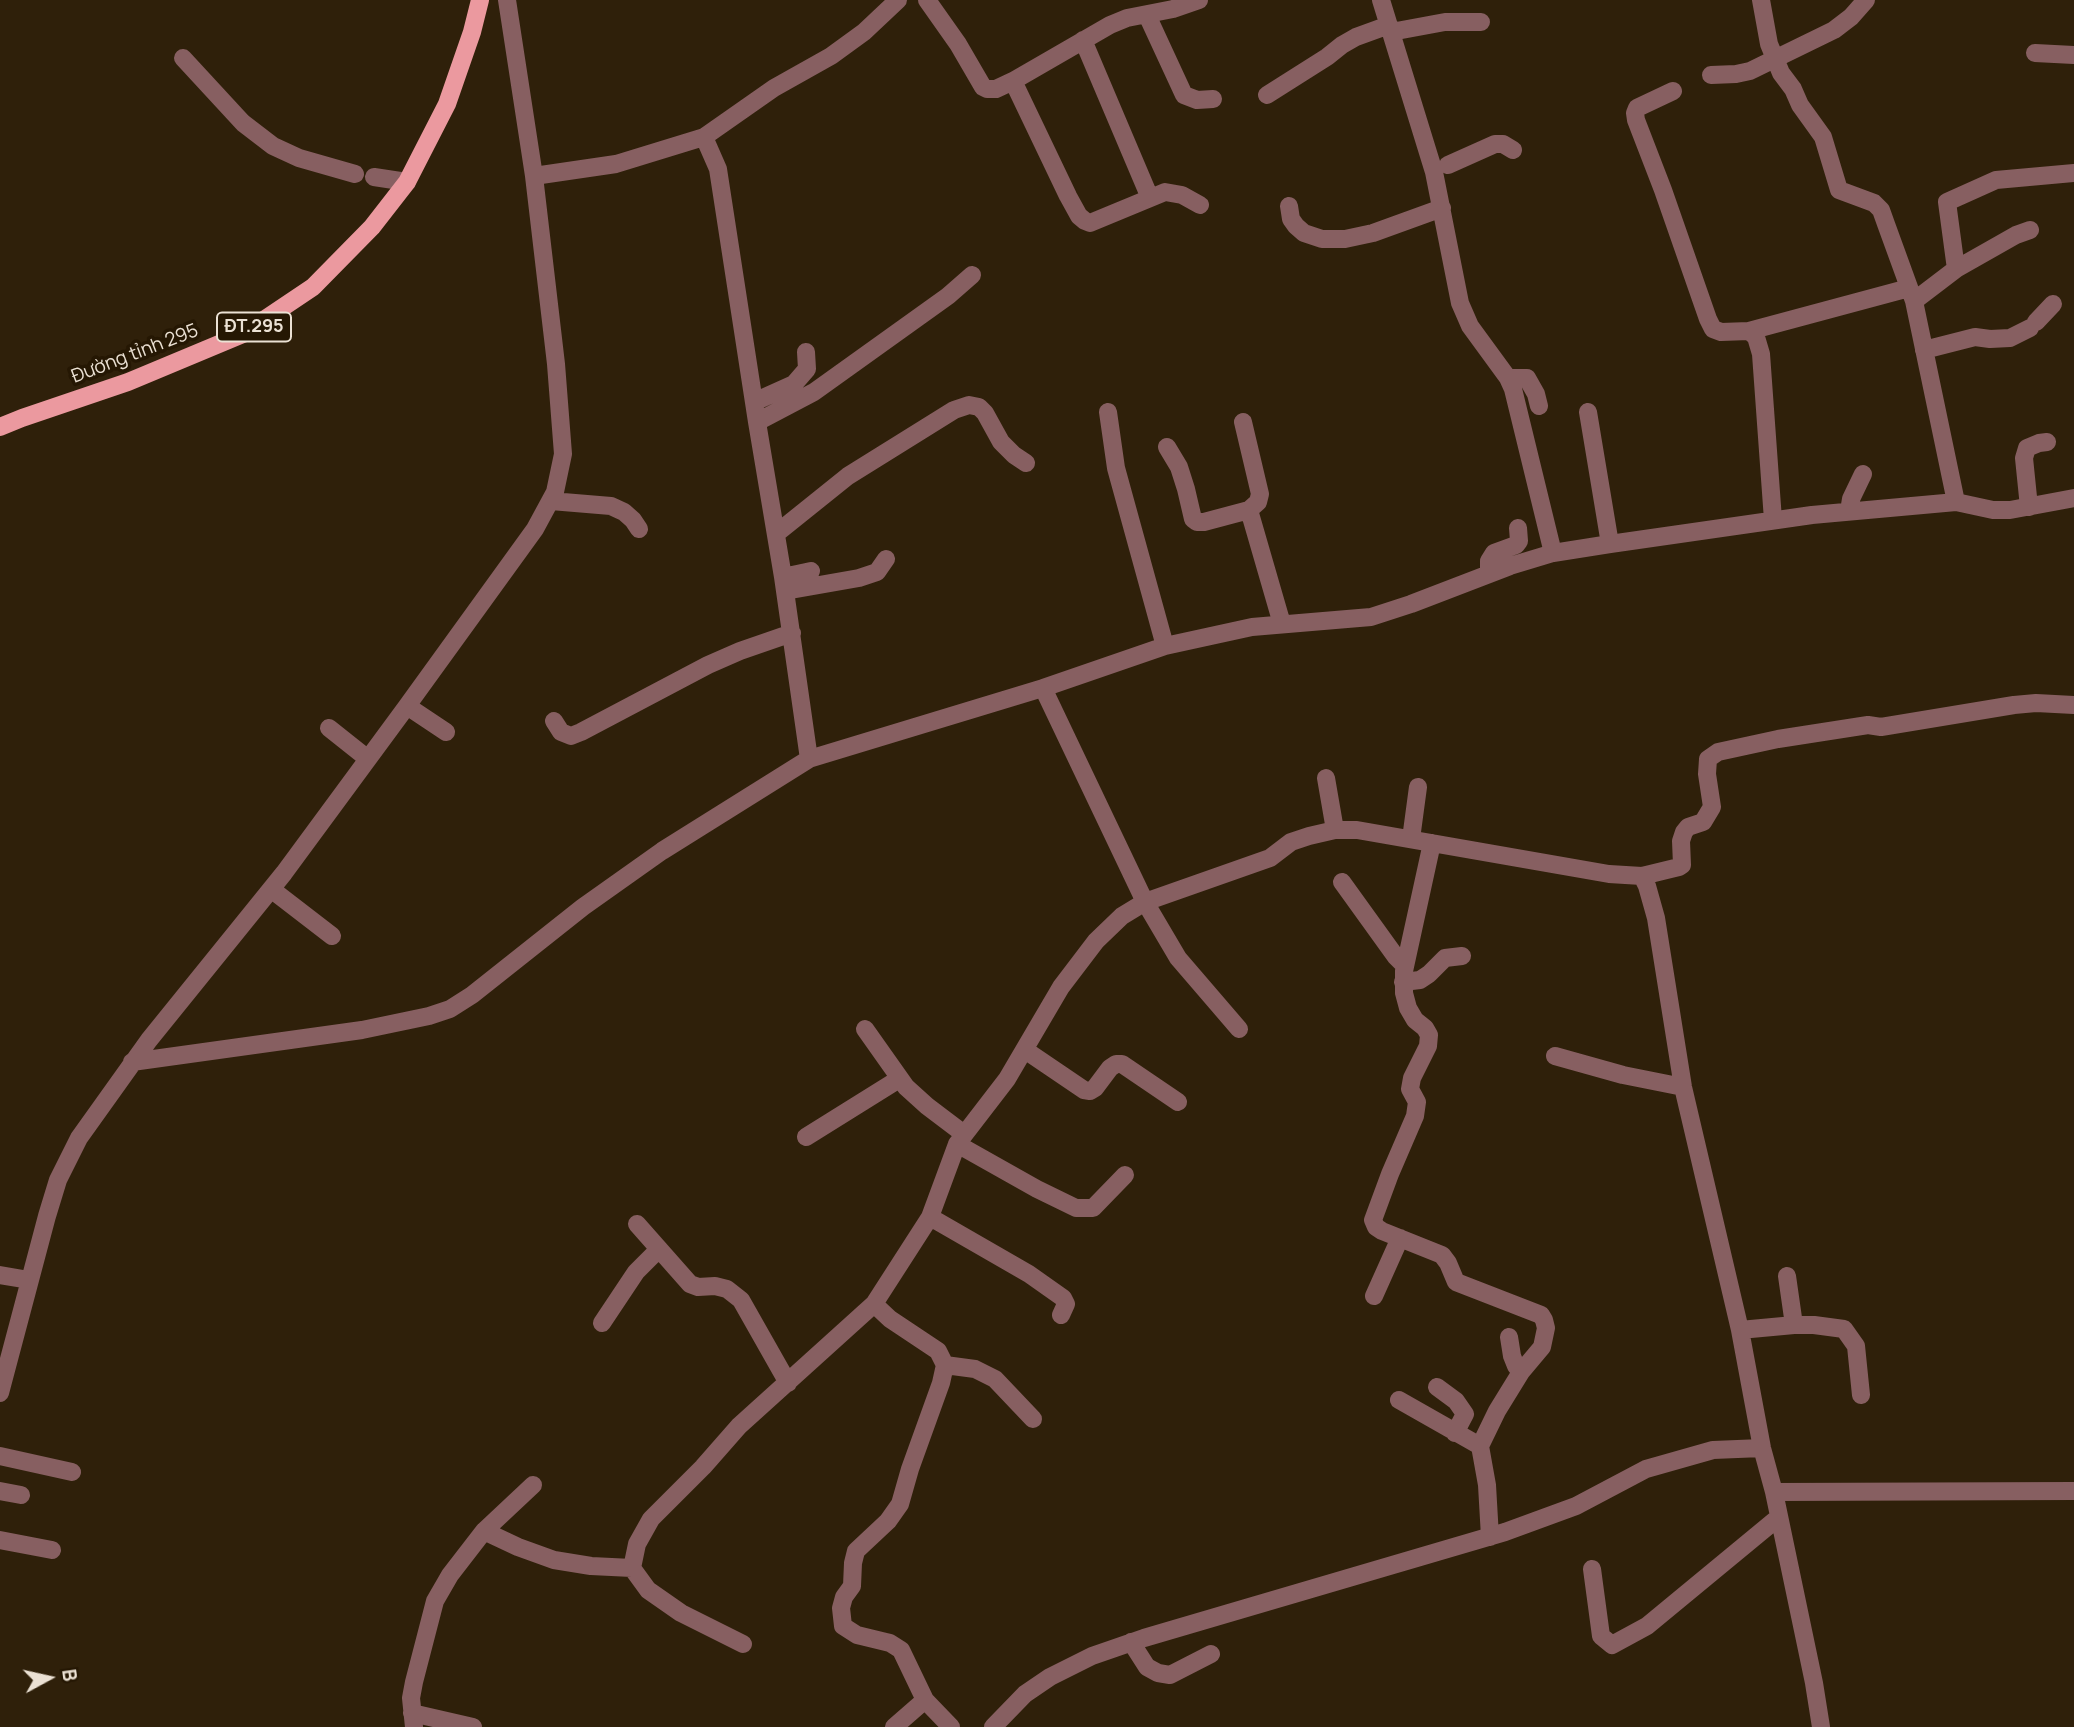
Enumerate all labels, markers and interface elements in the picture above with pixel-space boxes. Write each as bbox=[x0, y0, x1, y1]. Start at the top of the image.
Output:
road number: ĐT.295 bbox=[217, 312, 291, 342]
street label: Đường tỉnh 295 bbox=[68, 319, 202, 389]
north arrow bbox=[14, 1643, 84, 1713]
text: B bbox=[56, 1667, 84, 1683]

